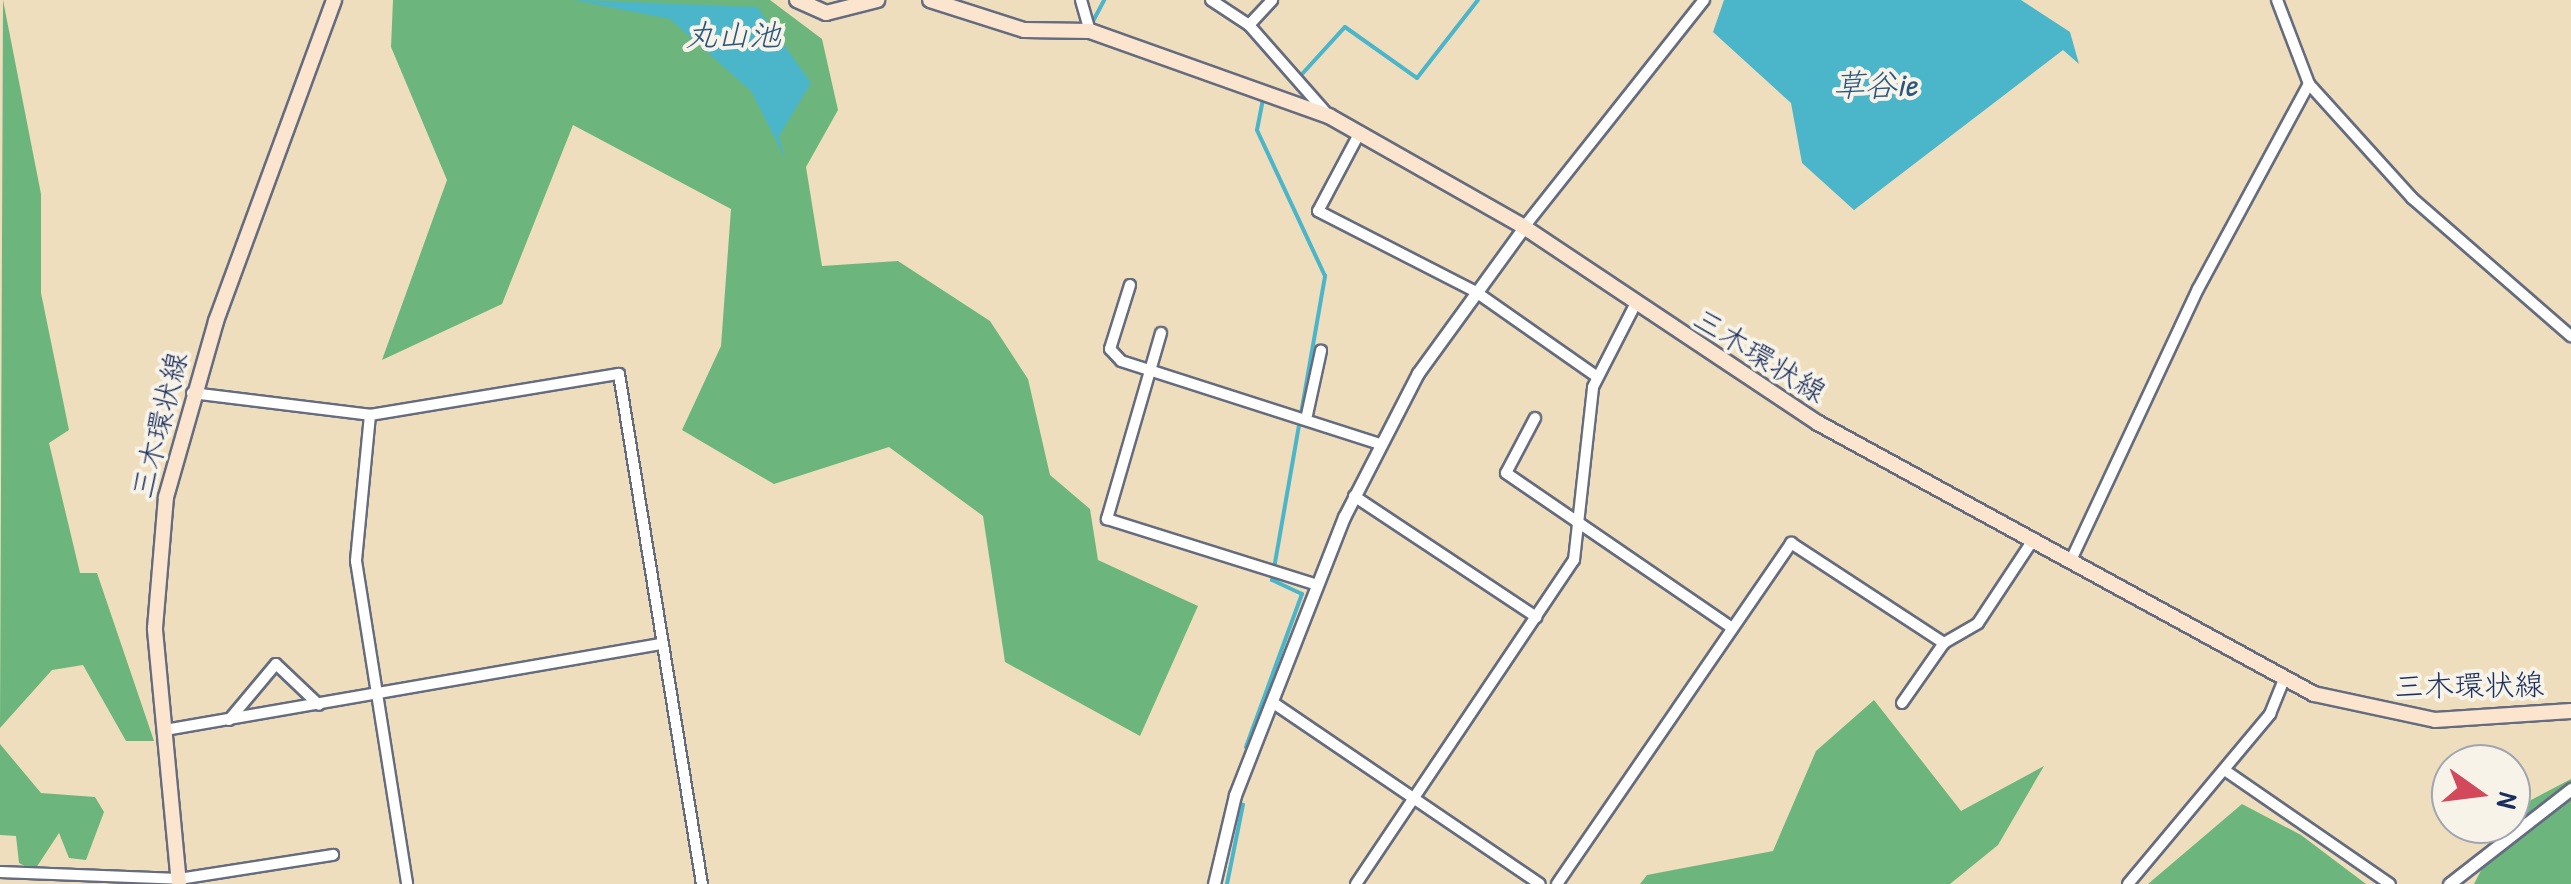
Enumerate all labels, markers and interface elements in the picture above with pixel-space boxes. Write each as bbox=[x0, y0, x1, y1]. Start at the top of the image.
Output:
water label: 丸山池 bbox=[685, 16, 781, 54]
water label: 草谷ie bbox=[1833, 66, 1917, 104]
street label: 三木環状線 bbox=[1687, 300, 1833, 410]
street label: 三木環状線 bbox=[123, 348, 195, 502]
street label: 三木環状線 bbox=[2394, 666, 2544, 704]
north arrow bbox=[2431, 744, 2531, 844]
text: N bbox=[2488, 789, 2528, 813]

